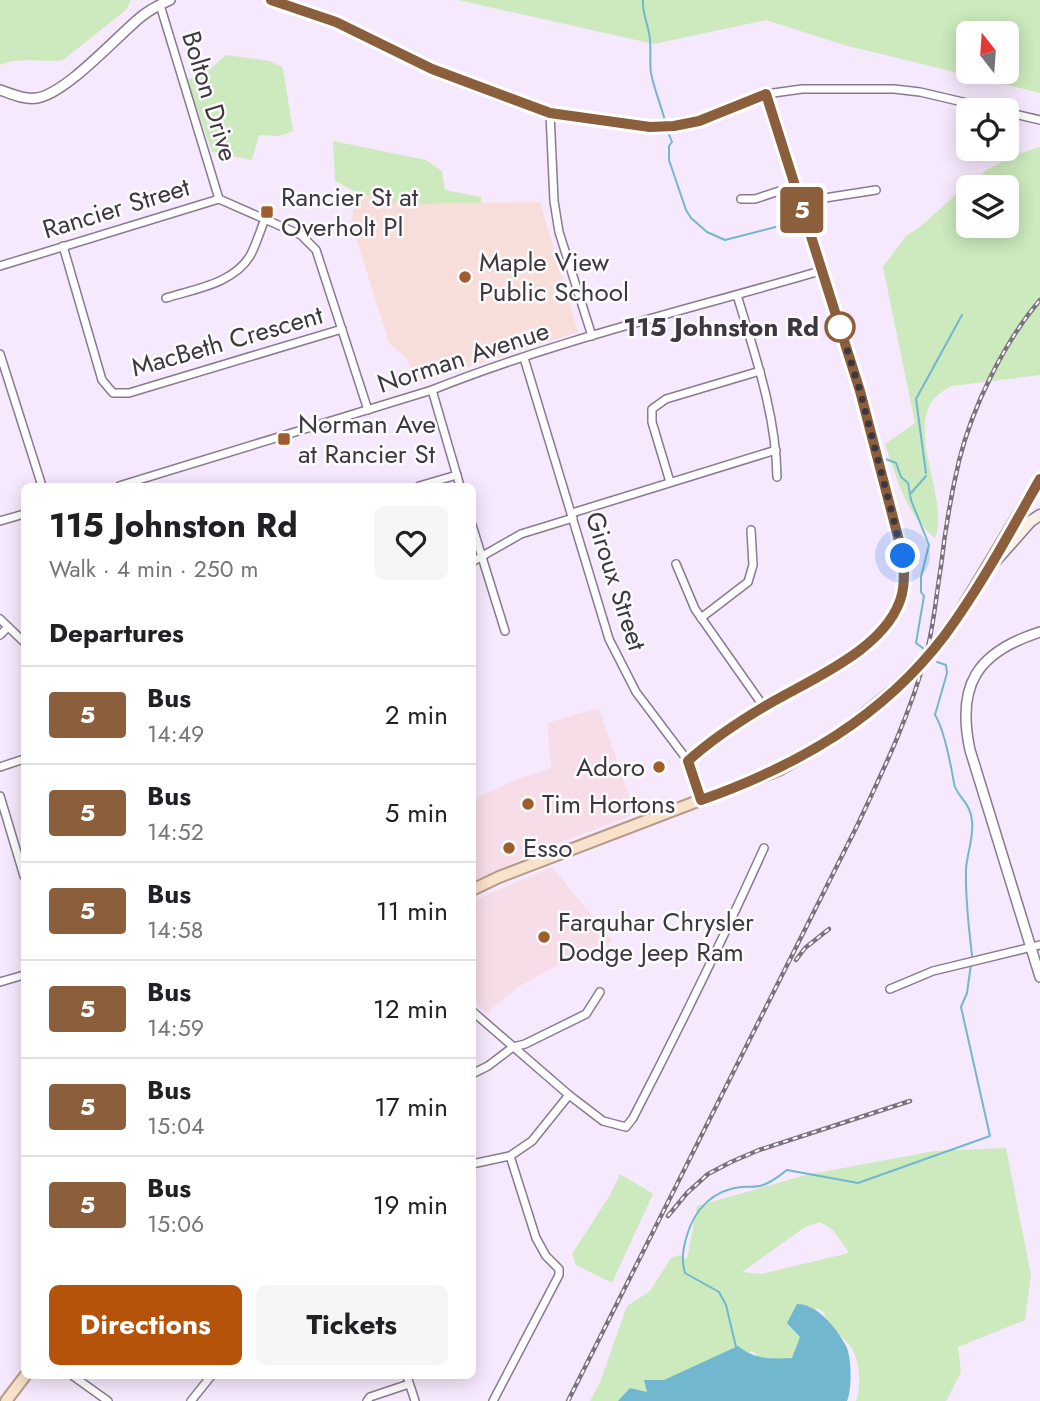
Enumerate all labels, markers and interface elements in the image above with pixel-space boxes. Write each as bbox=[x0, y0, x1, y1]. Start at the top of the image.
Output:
north arrow bbox=[956, 21, 1018, 84]
map controls bbox=[956, 21, 1019, 238]
street label: Bolton Drive bbox=[172, 26, 248, 166]
button: locate bbox=[956, 98, 1019, 161]
street label: Rancier Street bbox=[38, 167, 195, 248]
button: layers bbox=[956, 175, 1019, 238]
place label: Rancier St at Overholt Pl bbox=[281, 178, 419, 246]
line badge: 5 bbox=[779, 187, 825, 233]
text: 5 bbox=[794, 192, 810, 227]
marker: Rancier St at Overholt Pl bbox=[259, 204, 275, 220]
place label: Maple View Public School bbox=[479, 243, 629, 311]
marker: Maple View Public School bbox=[457, 269, 473, 285]
street label: MacBeth Crescent bbox=[127, 295, 328, 386]
place label: 115 Johnston Rd bbox=[623, 308, 819, 346]
street label: Norman Avenue bbox=[372, 311, 554, 403]
marker: 115 Johnston Rd bbox=[825, 312, 855, 342]
place label: Norman Ave at Rancier St bbox=[298, 405, 436, 473]
marker: Norman Ave at Rancier St bbox=[276, 431, 292, 447]
text: 115 Johnston Rd bbox=[49, 502, 298, 549]
button: heart bbox=[374, 506, 448, 580]
street label: Giroux Street bbox=[576, 507, 657, 656]
your location bbox=[885, 538, 920, 573]
text: Walk · 4 min · 250 m bbox=[49, 552, 258, 586]
text: Departures bbox=[49, 614, 184, 652]
text: Bus bbox=[147, 679, 191, 717]
text: 2 min bbox=[385, 696, 448, 734]
text: 5 bbox=[80, 697, 95, 732]
text: 14:49 bbox=[147, 717, 204, 751]
place label: Adoro bbox=[576, 748, 645, 786]
marker: Adoro bbox=[651, 759, 667, 775]
text: Bus bbox=[147, 777, 191, 815]
place label: Tim Hortons bbox=[542, 785, 675, 823]
text: 5 min bbox=[385, 794, 448, 832]
text: 5 bbox=[80, 795, 95, 830]
marker: Tim Hortons bbox=[520, 796, 536, 812]
text: 14:52 bbox=[147, 815, 204, 849]
place label: Esso bbox=[523, 829, 572, 867]
marker: Esso bbox=[501, 840, 517, 856]
text: Bus bbox=[147, 875, 191, 913]
text: 11 min bbox=[376, 892, 448, 930]
text: 5 bbox=[80, 893, 95, 928]
place label: Farquhar Chrysler Dodge Jeep Ram bbox=[558, 903, 754, 971]
text: 14:58 bbox=[147, 913, 203, 947]
marker: Farquhar Chrysler Dodge Jeep Ram bbox=[536, 929, 552, 945]
text: Bus bbox=[147, 973, 191, 1011]
text: 12 min bbox=[373, 990, 448, 1028]
text: 5 bbox=[80, 991, 95, 1026]
text: 14:59 bbox=[147, 1011, 204, 1045]
text: Bus bbox=[147, 1071, 191, 1109]
text: 17 min bbox=[374, 1088, 448, 1126]
text: 5 bbox=[80, 1089, 95, 1124]
text: 15:04 bbox=[147, 1109, 204, 1143]
text: Bus bbox=[147, 1169, 191, 1207]
text: 19 min bbox=[373, 1186, 448, 1224]
text: 5 bbox=[80, 1187, 95, 1222]
text: 15:06 bbox=[147, 1207, 204, 1241]
button: Directions bbox=[49, 1285, 242, 1365]
button: Tickets bbox=[256, 1285, 448, 1365]

